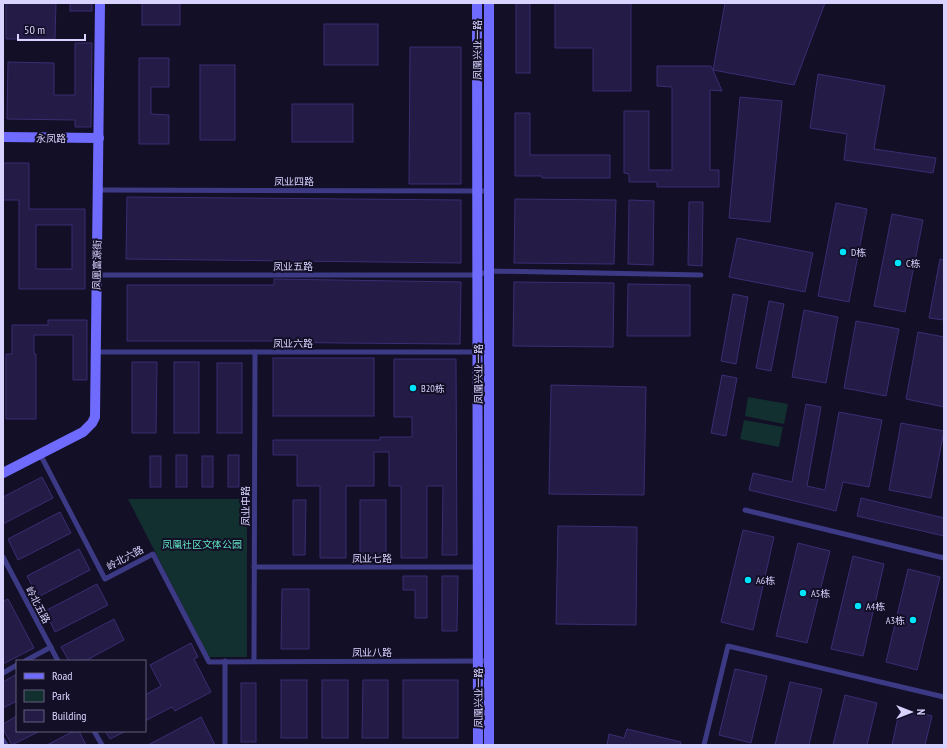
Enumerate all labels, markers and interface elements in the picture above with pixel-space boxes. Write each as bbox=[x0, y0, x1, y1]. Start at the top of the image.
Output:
scale bar bbox=[18, 16, 85, 42]
street label: 凤凰兴业一路 bbox=[471, 20, 484, 80]
text: 50 m bbox=[24, 22, 45, 37]
street label: 永凤路 bbox=[36, 132, 66, 145]
street label: 凤业四路 bbox=[274, 175, 314, 188]
street label: 凤凰富源街 bbox=[90, 240, 104, 290]
place label: D栋 bbox=[851, 246, 866, 259]
marker: D栋 bbox=[838, 247, 848, 257]
place label: C栋 bbox=[906, 257, 921, 270]
marker: C栋 bbox=[893, 258, 903, 268]
street label: 凤业五路 bbox=[273, 260, 313, 273]
street label: 凤业六路 bbox=[273, 337, 313, 350]
street label: 凤凰兴业一路 bbox=[472, 344, 485, 404]
place label: B20栋 bbox=[421, 382, 445, 395]
marker: B20栋 bbox=[408, 383, 418, 393]
street label: 凤业中路 bbox=[239, 486, 252, 526]
park label: 凤凰社区文体公园 bbox=[162, 538, 242, 551]
street label: 岭北六路 bbox=[104, 543, 146, 573]
street label: 凤业七路 bbox=[352, 552, 392, 565]
place label: A6栋 bbox=[756, 574, 775, 587]
marker: A6栋 bbox=[743, 575, 753, 585]
street label: 岭北五路 bbox=[23, 584, 53, 626]
place label: A5栋 bbox=[811, 587, 830, 600]
marker: A5栋 bbox=[798, 588, 808, 598]
place label: A4栋 bbox=[866, 600, 885, 613]
marker: A4栋 bbox=[853, 601, 863, 611]
place label: A3栋 bbox=[886, 614, 905, 627]
marker: A3栋 bbox=[908, 615, 918, 625]
street label: 凤业八路 bbox=[352, 646, 392, 659]
legend bbox=[16, 660, 146, 732]
text: Road bbox=[52, 668, 72, 683]
street label: 凤凰兴业一路 bbox=[472, 668, 485, 728]
text: Park bbox=[52, 688, 70, 703]
north arrow bbox=[891, 692, 931, 732]
text: Building bbox=[52, 708, 87, 723]
text: N bbox=[914, 709, 928, 715]

